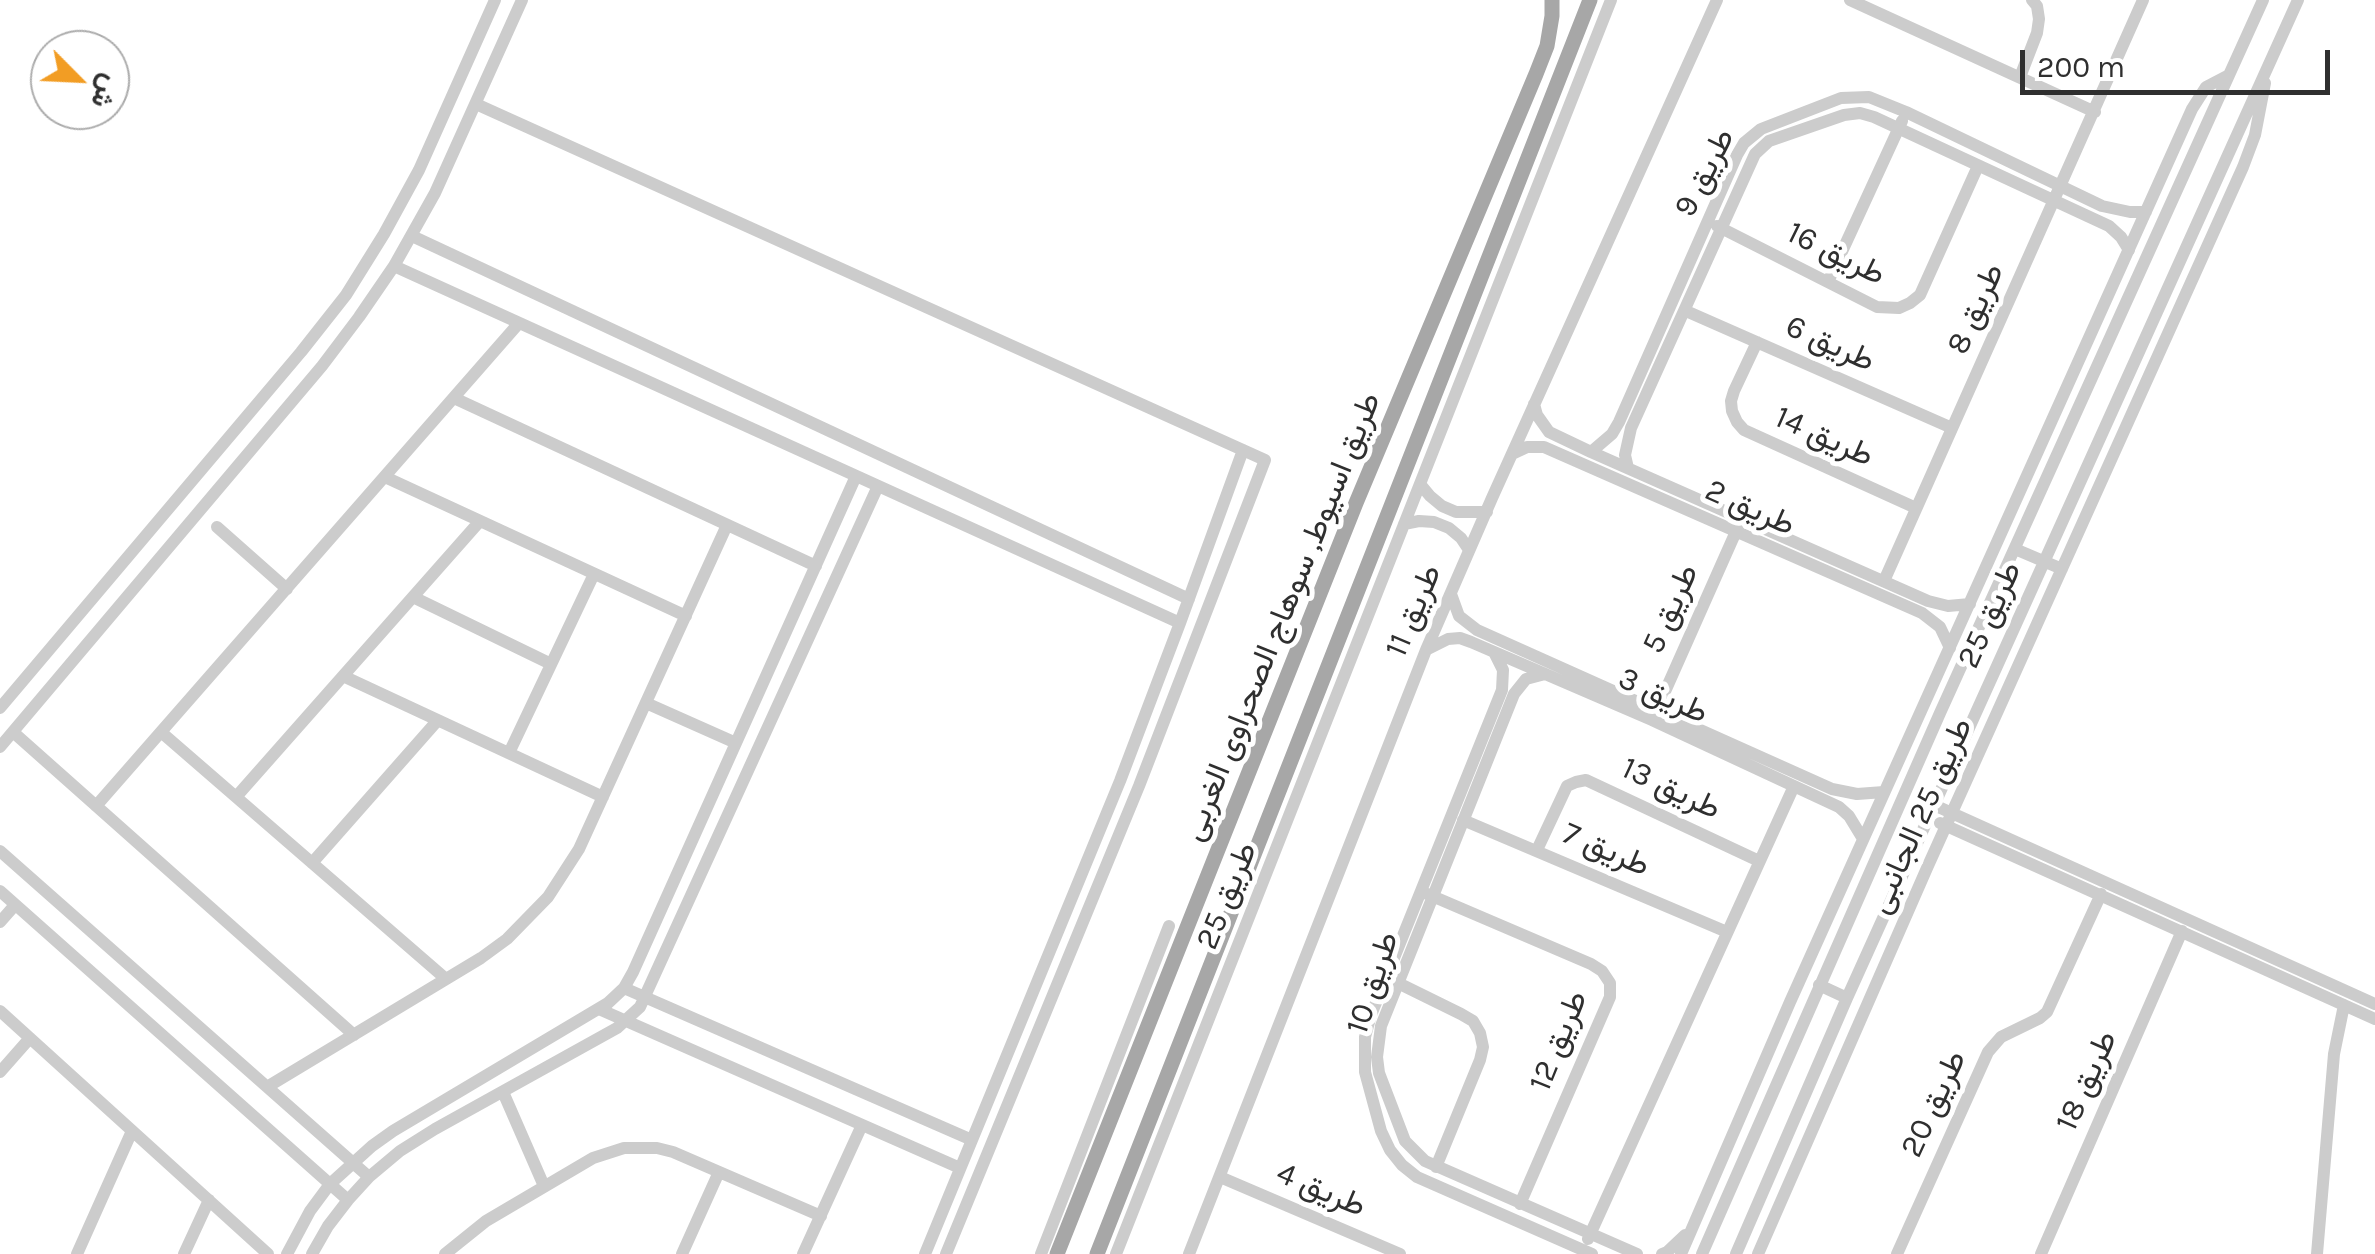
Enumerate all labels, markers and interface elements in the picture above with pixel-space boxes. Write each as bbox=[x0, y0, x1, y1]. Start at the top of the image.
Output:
north arrow bbox=[30, 30, 130, 130]
scale bar bbox=[2025, 30, 2335, 92]
text: 200 m bbox=[2037, 49, 2125, 85]
text: ش bbox=[84, 70, 128, 114]
street label: طريق 9 bbox=[1667, 122, 1743, 224]
street label: طريق 16 bbox=[1781, 214, 1891, 294]
street label: طريق 8 bbox=[1939, 258, 2013, 360]
street label: طريق 6 bbox=[1779, 307, 1881, 381]
street label: طريق اسيوط, سوهاج الصحراوى الغربى bbox=[1174, 387, 1390, 847]
street label: طريق 14 bbox=[1769, 398, 1879, 476]
street label: طريق 2 bbox=[1699, 471, 1801, 545]
street label: طريق 25 bbox=[1950, 556, 2030, 674]
street label: طريق 5 bbox=[1634, 558, 1708, 660]
street label: طريق 11 bbox=[1377, 559, 1451, 663]
street label: طريق 3 bbox=[1612, 659, 1714, 733]
street label: طريق 25 الجانبى bbox=[1861, 712, 1981, 920]
street label: طريق 13 bbox=[1615, 749, 1727, 829]
street label: طريق 7 bbox=[1557, 815, 1655, 885]
street label: طريق 25 bbox=[1188, 837, 1266, 955]
street label: طريق 10 bbox=[1339, 927, 1407, 1039]
street label: طريق 12 bbox=[1522, 985, 1596, 1097]
street label: طريق 18 bbox=[2048, 1025, 2126, 1137]
street label: طريق 20 bbox=[1893, 1045, 1975, 1163]
street label: طريق 4 bbox=[1271, 1154, 1371, 1226]

